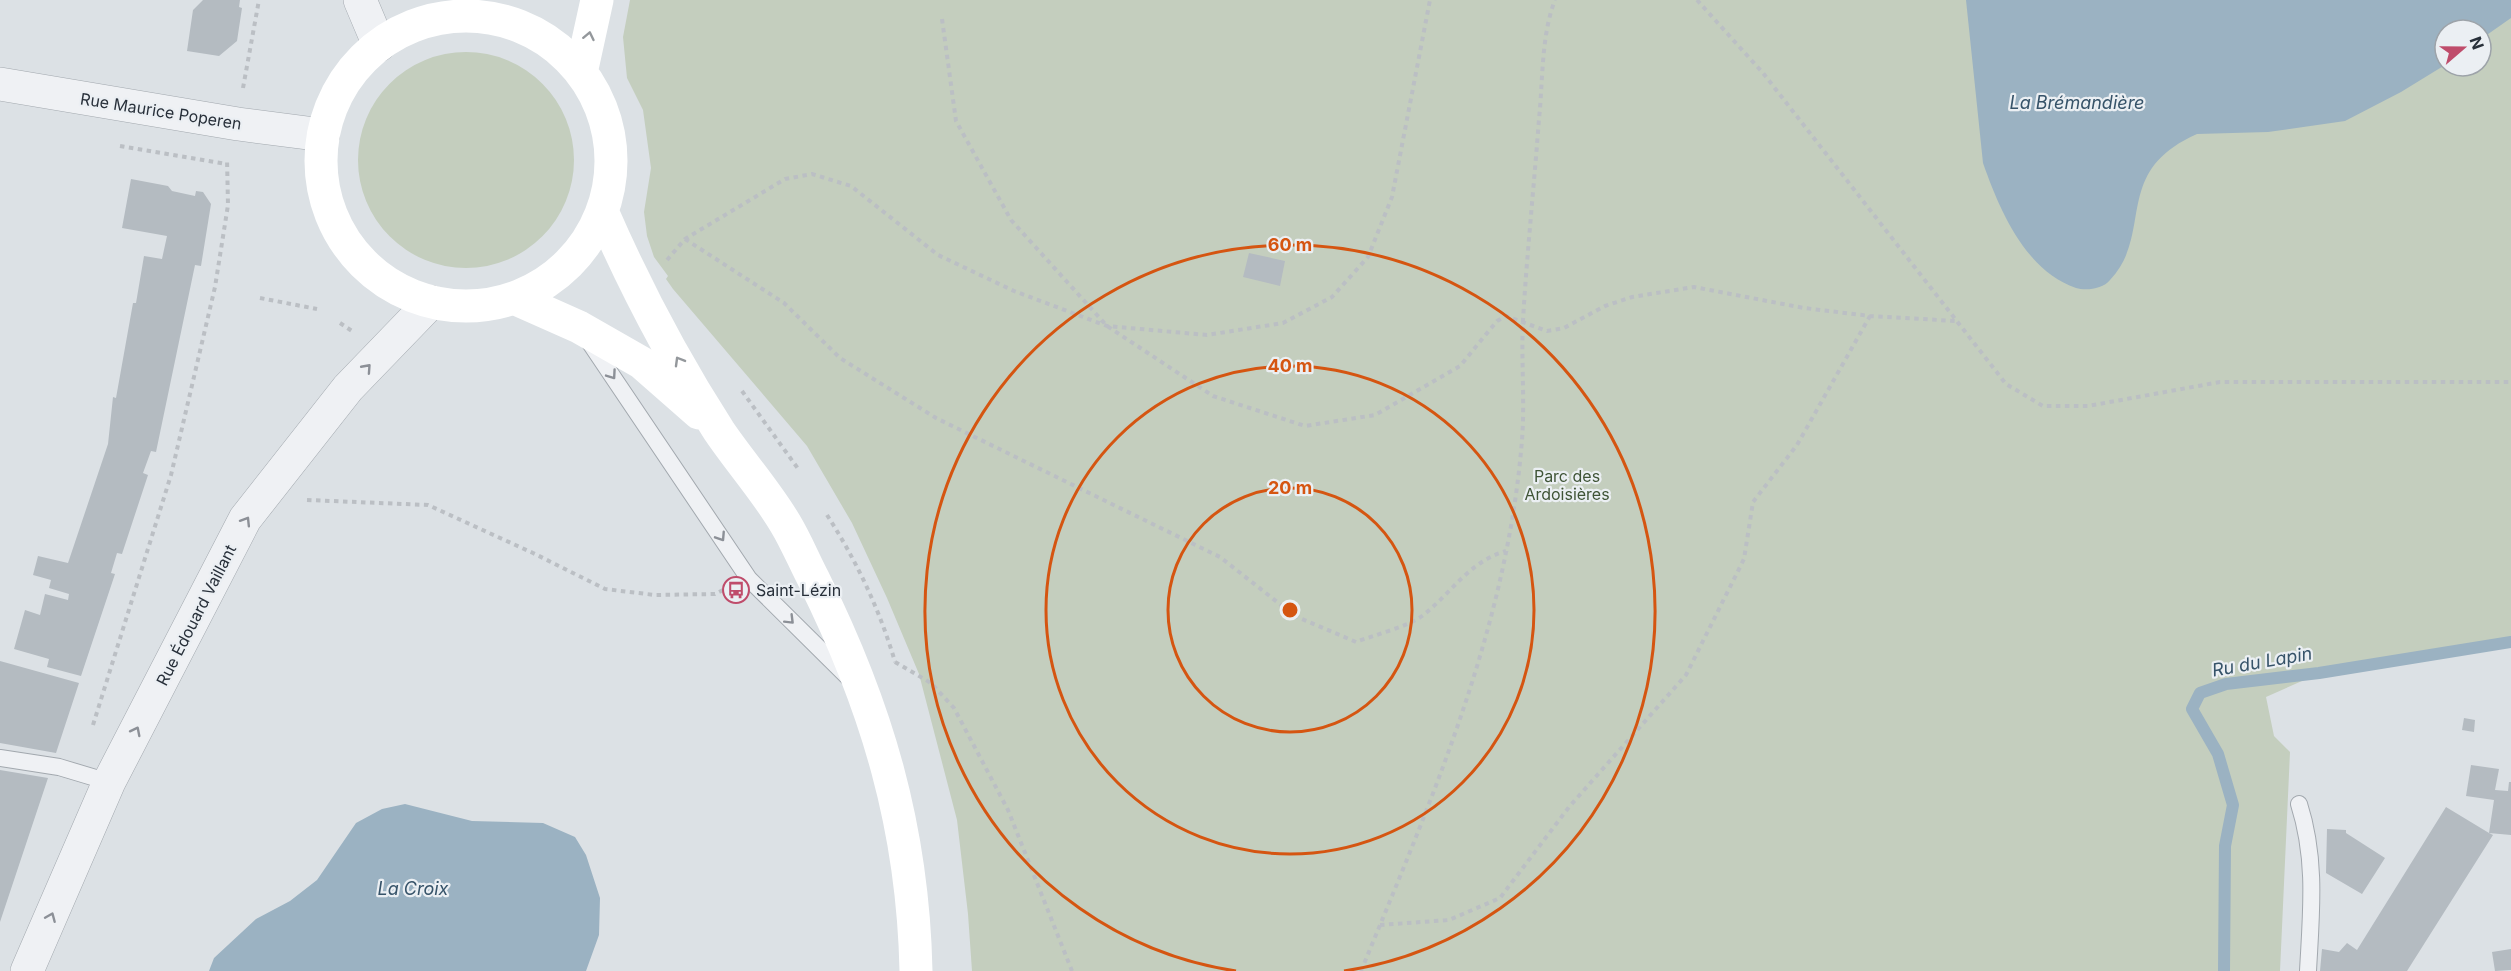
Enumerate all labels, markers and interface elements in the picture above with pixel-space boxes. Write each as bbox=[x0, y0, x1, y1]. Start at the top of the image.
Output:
north arrow bbox=[2433, 18, 2493, 78]
one-way arrow bbox=[581, 32, 594, 42]
text: N bbox=[2466, 34, 2489, 52]
street label: Rue Maurice Poperen bbox=[79, 88, 243, 134]
water label: La Brémandière bbox=[2010, 92, 2144, 113]
text: 60 m bbox=[1268, 234, 1312, 255]
text: 40 m bbox=[1268, 355, 1313, 376]
one-way arrow bbox=[675, 357, 686, 367]
one-way arrow bbox=[360, 364, 371, 375]
one-way arrow bbox=[605, 368, 616, 379]
park label: Parc des Ardoisières bbox=[1524, 466, 1610, 504]
text: 20 m bbox=[1268, 477, 1312, 498]
one-way arrow bbox=[238, 516, 249, 527]
one-way arrow bbox=[714, 530, 725, 541]
street label: Rue Édouard Vaillant bbox=[152, 541, 240, 689]
bus stop icon: Saint-Lézin bbox=[721, 575, 751, 605]
place label: Saint-Lézin bbox=[756, 580, 841, 600]
centre of rings bbox=[1280, 600, 1300, 620]
one-way arrow bbox=[783, 613, 794, 624]
water label: Ru du Lapin bbox=[2210, 642, 2314, 681]
one-way arrow bbox=[129, 726, 140, 737]
water label: La Croix bbox=[378, 878, 449, 899]
one-way arrow bbox=[43, 913, 55, 924]

